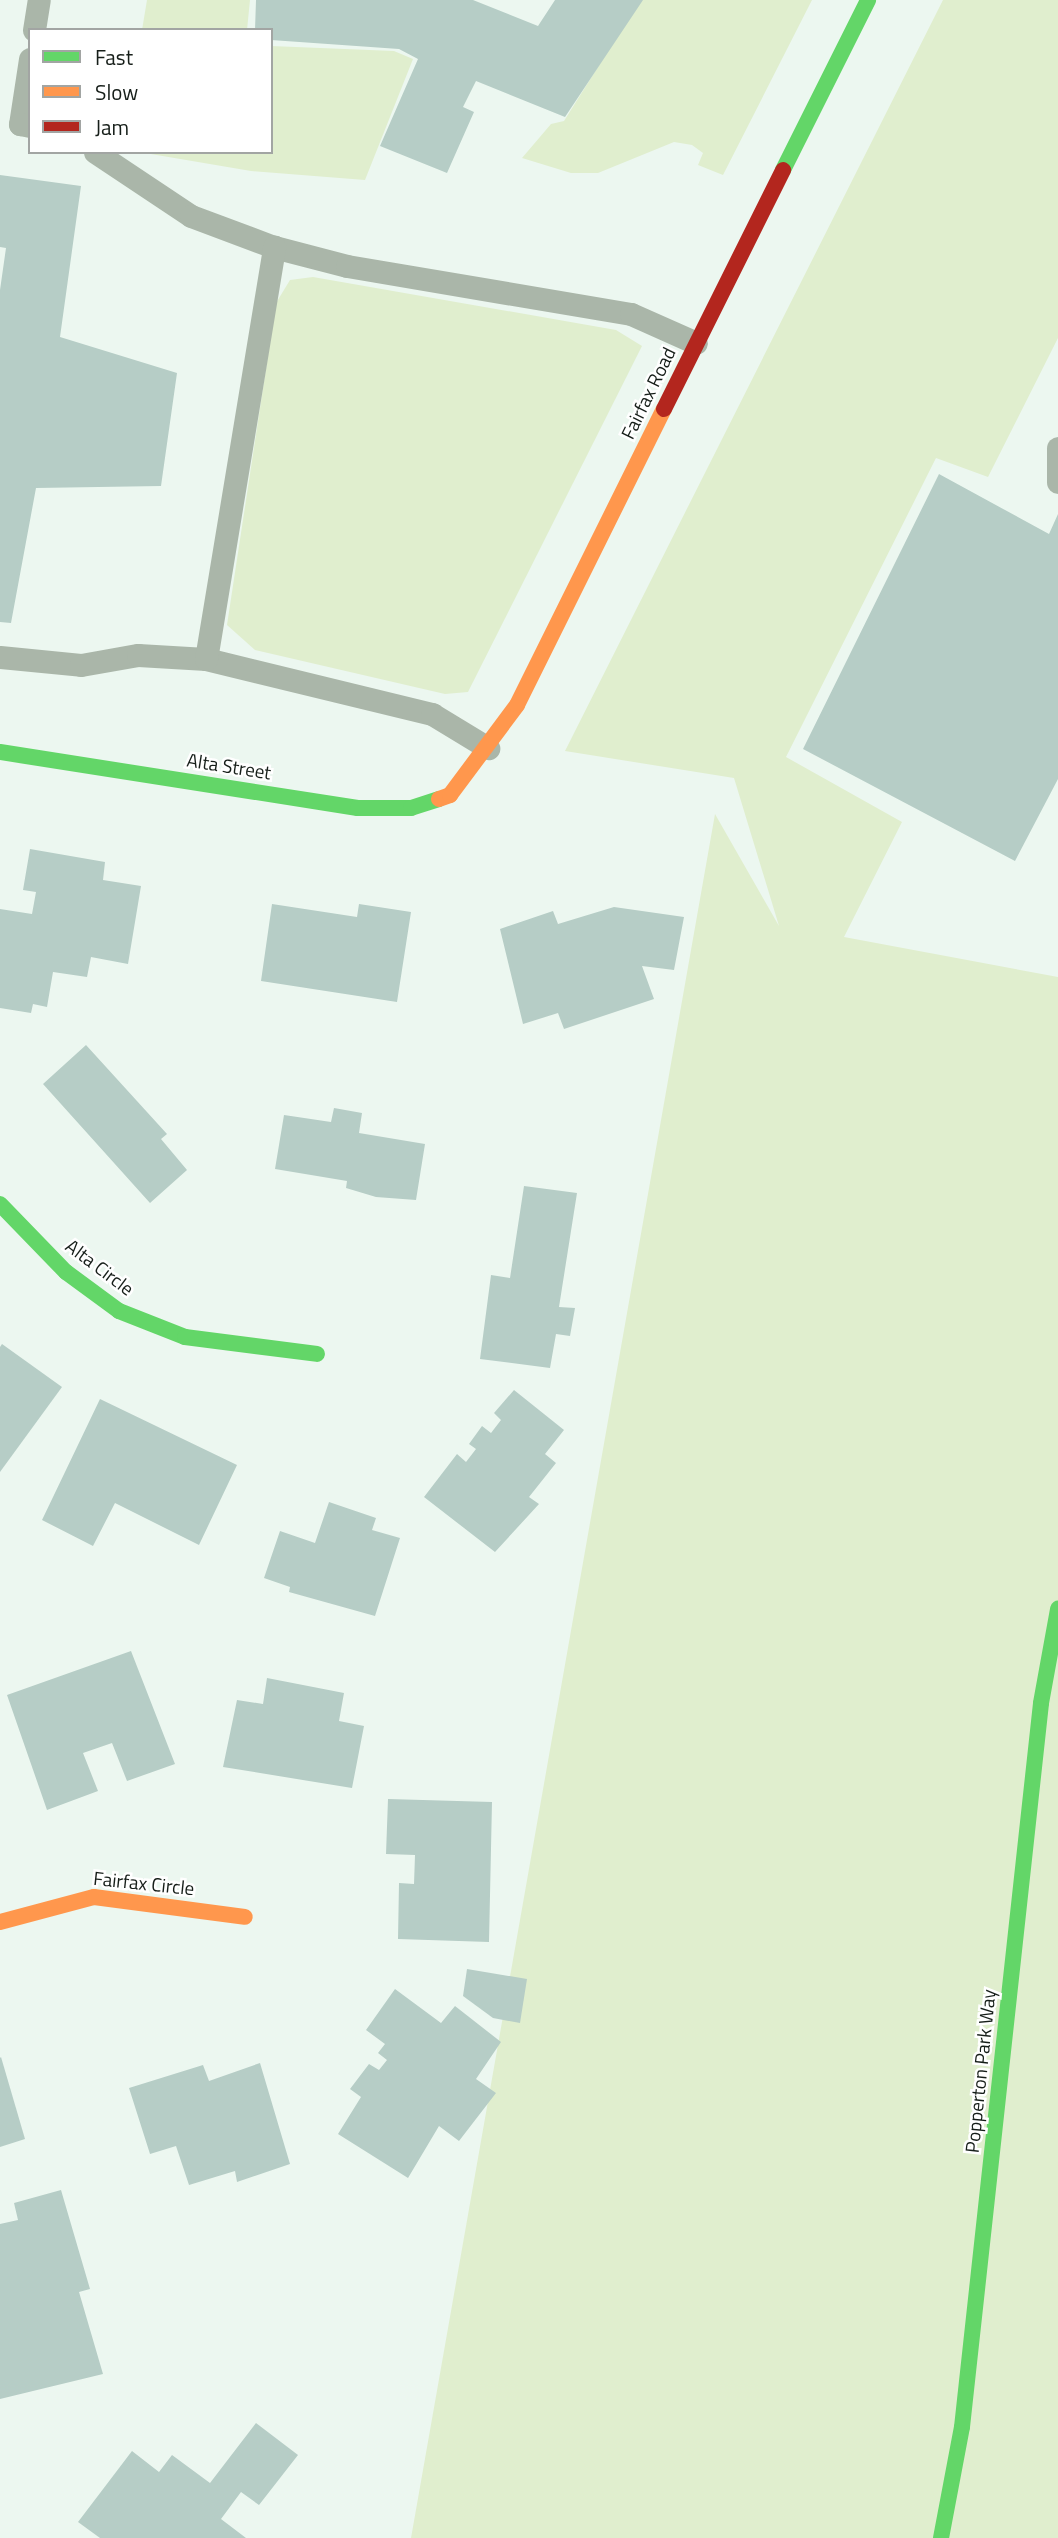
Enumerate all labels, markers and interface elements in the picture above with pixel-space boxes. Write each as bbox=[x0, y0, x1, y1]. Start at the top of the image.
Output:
legend bbox=[28, 28, 273, 154]
text: Fast bbox=[95, 41, 133, 73]
text: Slow bbox=[95, 76, 138, 108]
text: Jam bbox=[95, 111, 129, 143]
street label: Fairfax Road bbox=[616, 343, 680, 443]
street label: Alta Street bbox=[185, 748, 273, 784]
street label: Alta Circle bbox=[62, 1234, 138, 1300]
street label: Fairfax Circle bbox=[92, 1866, 196, 1900]
street label: Popperton Park Way bbox=[960, 1988, 1000, 2154]

